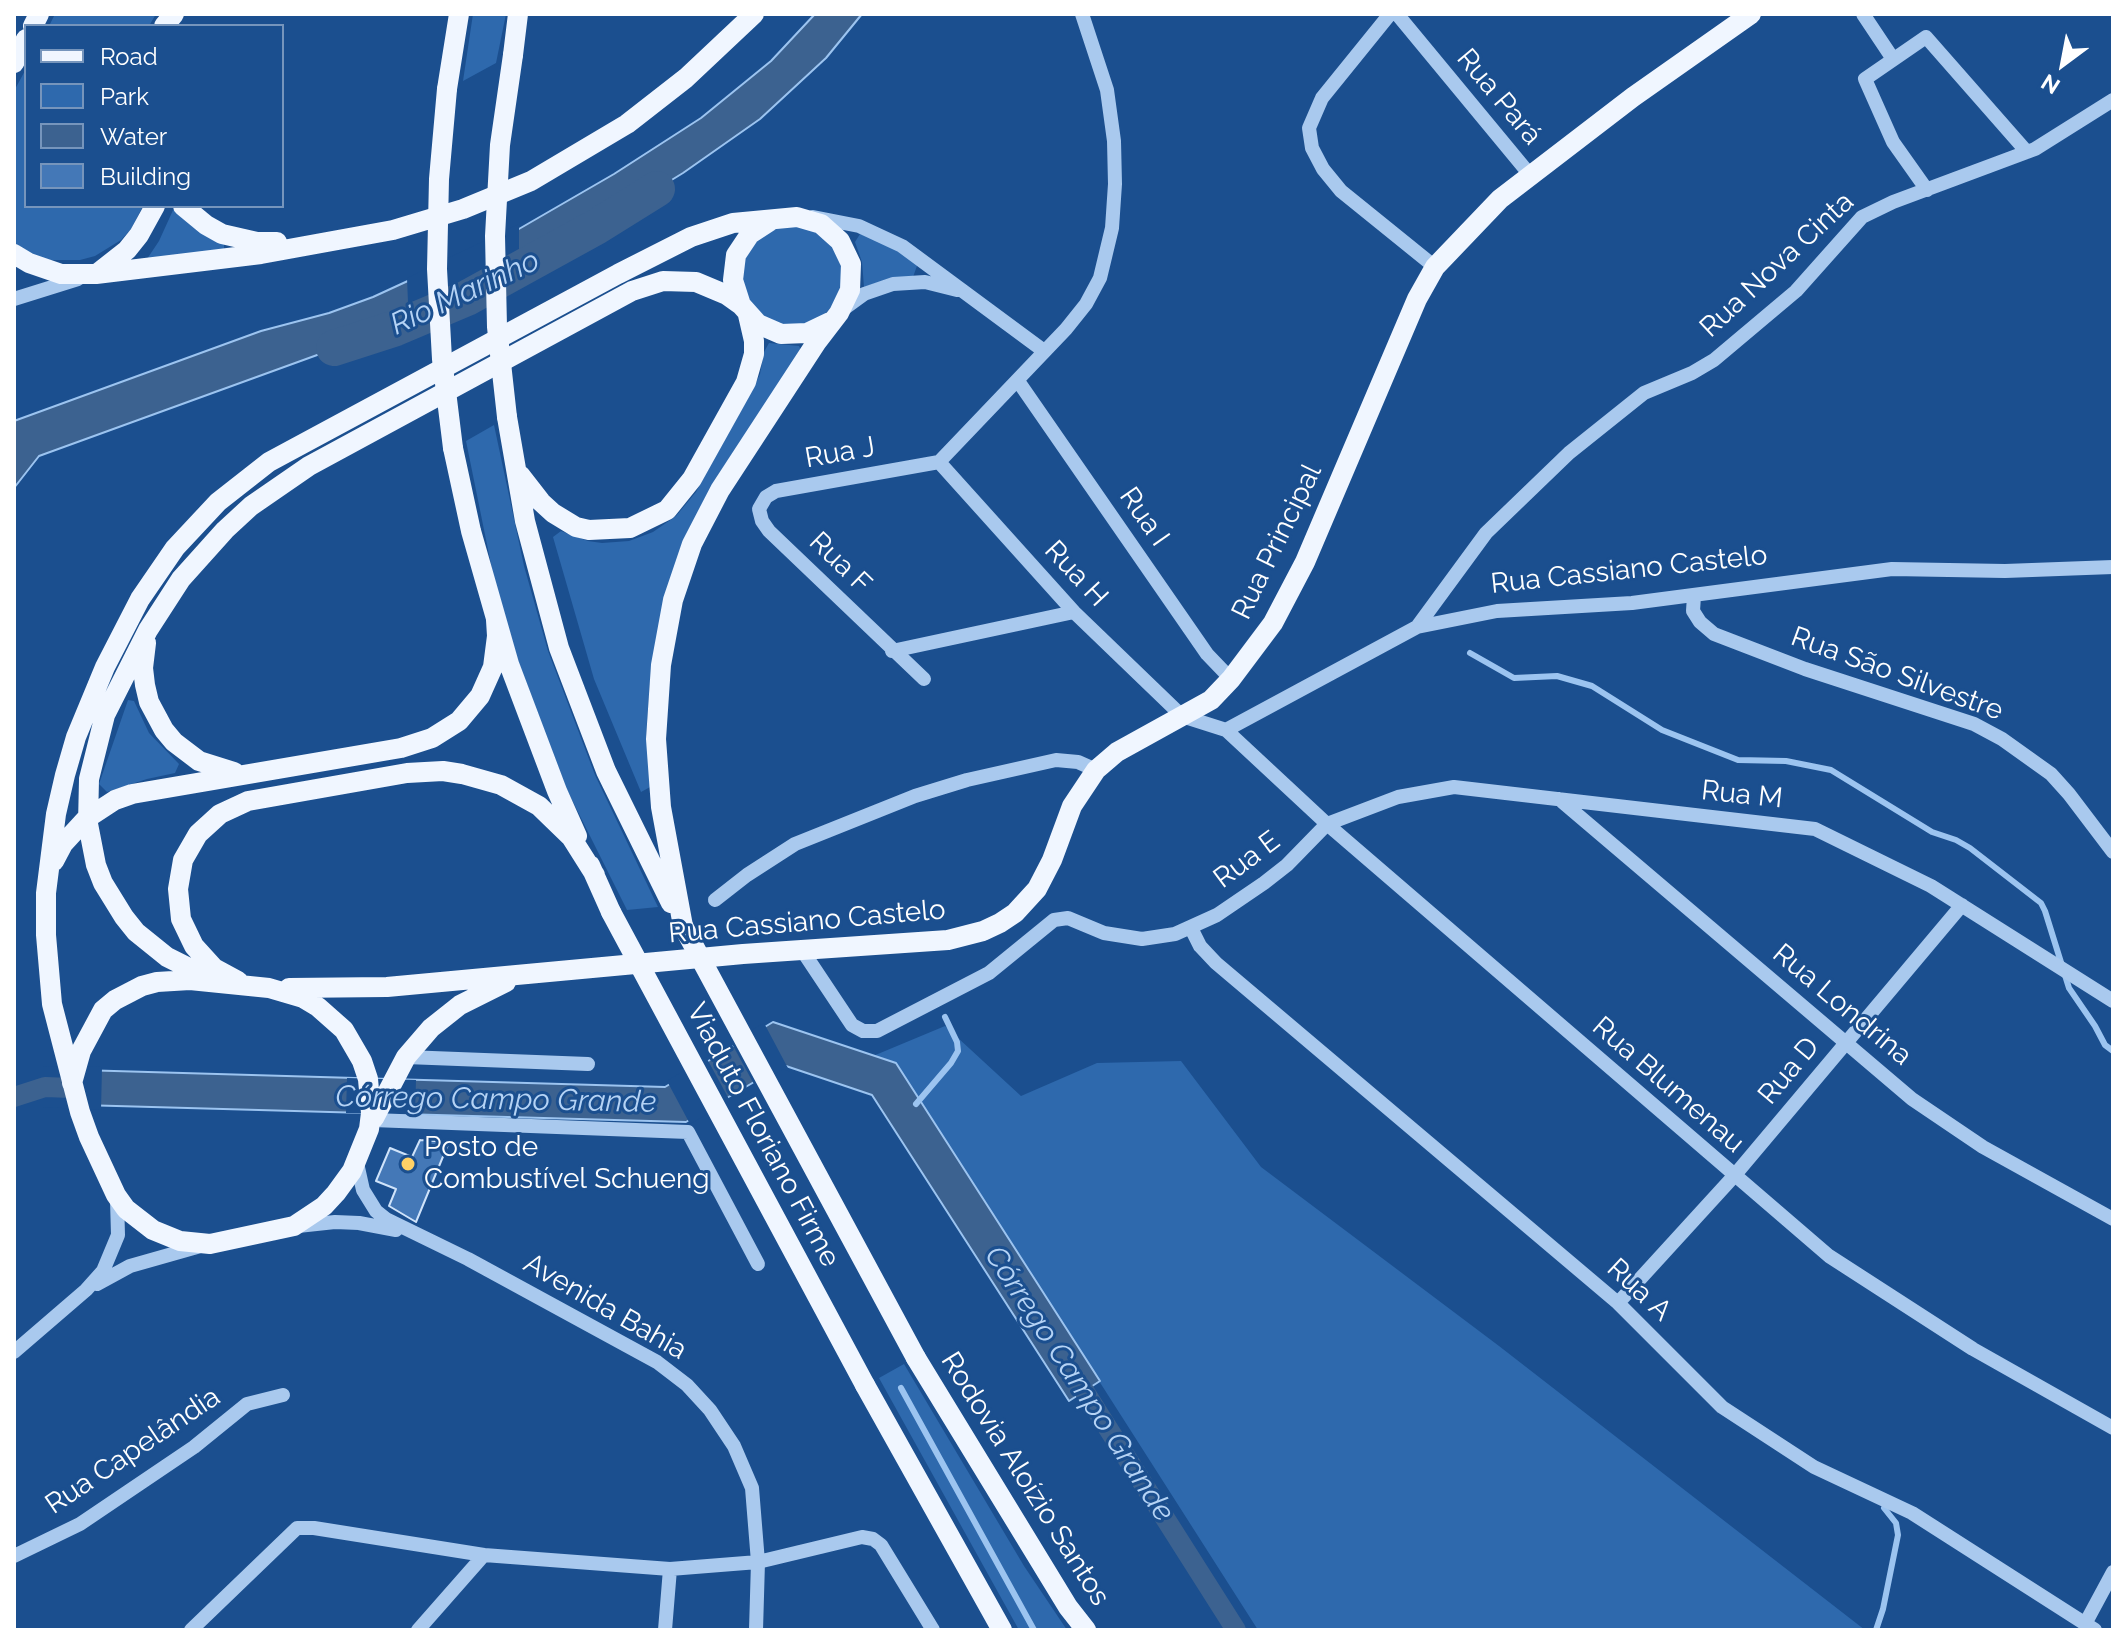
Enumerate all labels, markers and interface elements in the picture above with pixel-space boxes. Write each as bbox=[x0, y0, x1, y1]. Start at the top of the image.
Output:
legend bbox=[24, 24, 284, 208]
north arrow bbox=[2023, 24, 2103, 104]
text: Road bbox=[100, 42, 158, 71]
street label: Rua Pará bbox=[1449, 42, 1549, 152]
text: N bbox=[2036, 69, 2064, 100]
text: Park bbox=[100, 82, 149, 111]
text: Water bbox=[100, 122, 167, 151]
text: Building bbox=[100, 162, 191, 191]
street label: Rua Nova Cinta bbox=[1693, 185, 1861, 345]
water label: Rio Marinho bbox=[385, 243, 545, 343]
street label: Rua J bbox=[802, 430, 878, 476]
street label: Rua Principal bbox=[1225, 459, 1329, 625]
street label: Rua I bbox=[1112, 481, 1176, 553]
street label: Rua F bbox=[802, 525, 878, 601]
street label: Rua H bbox=[1037, 534, 1115, 614]
street label: Rua Cassiano Castelo bbox=[1489, 539, 1769, 601]
street label: Rua São Silvestre bbox=[1786, 620, 2008, 728]
street label: Rua M bbox=[1700, 774, 1784, 816]
street label: Rua E bbox=[1207, 824, 1287, 896]
street label: Rua Cassiano Castelo bbox=[667, 893, 947, 951]
street label: Rua Londrina bbox=[1766, 937, 1918, 1073]
street label: Viaduto Floriano Firme bbox=[679, 997, 847, 1273]
street label: Rua Blumenau bbox=[1585, 1010, 1751, 1160]
street label: Rua D bbox=[1751, 1031, 1827, 1111]
water label: Córrego Campo Grande bbox=[335, 1079, 657, 1121]
place label: Posto de Combustível Schueng bbox=[424, 1131, 710, 1197]
marker: Posto de Combustível Schueng bbox=[399, 1155, 417, 1173]
water label: Córrego Campo Grande bbox=[976, 1240, 1182, 1528]
street label: Avenida Bahia bbox=[517, 1247, 693, 1367]
street label: Rua A bbox=[1600, 1252, 1678, 1328]
street label: Rodovia Aloízio Santos bbox=[933, 1346, 1117, 1612]
street label: Rua Capelândia bbox=[39, 1380, 227, 1522]

